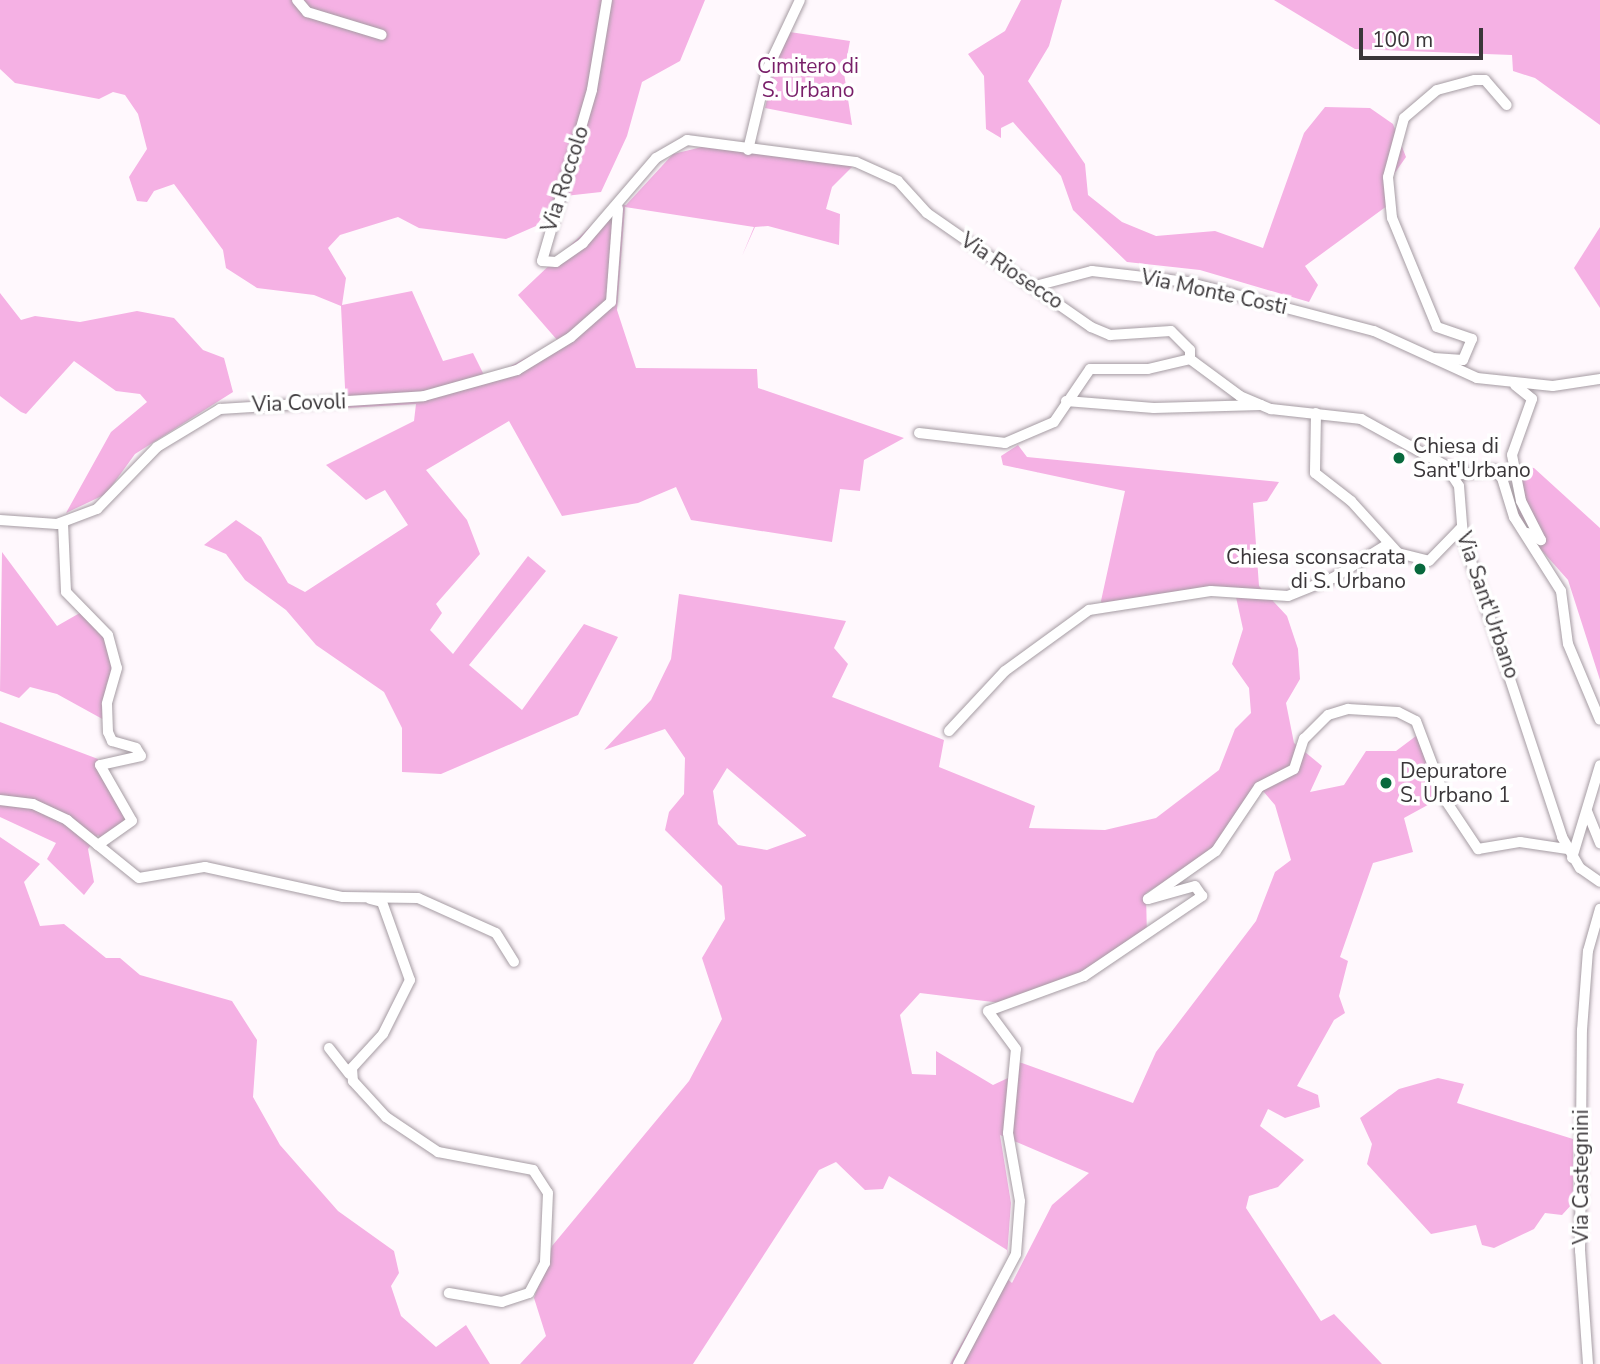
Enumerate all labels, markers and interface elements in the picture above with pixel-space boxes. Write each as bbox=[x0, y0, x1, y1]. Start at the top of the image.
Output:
scale bar bbox=[1362, 14, 1486, 58]
text: 100 m bbox=[1372, 26, 1433, 54]
park label: Cimitero di S. Urbano bbox=[757, 53, 859, 103]
street label: Via Roccolo bbox=[536, 123, 594, 235]
street label: Via Riosecco bbox=[956, 227, 1068, 315]
street label: Via Monte Costi bbox=[1139, 264, 1289, 320]
street label: Via Covoli bbox=[251, 389, 347, 417]
place label: Chiesa di Sant'Urbano bbox=[1413, 433, 1531, 483]
marker: Chiesa di Sant'Urbano bbox=[1391, 450, 1407, 466]
street label: Via Sant'Urbano bbox=[1451, 528, 1525, 682]
place label: Chiesa sconsacrata di S. Urbano bbox=[1226, 544, 1406, 594]
marker: Chiesa sconsacrata di S. Urbano bbox=[1412, 561, 1428, 577]
place label: Depuratore S. Urbano 1 bbox=[1400, 758, 1511, 808]
marker: Depuratore S. Urbano 1 bbox=[1378, 775, 1394, 791]
street label: Via Castegnini bbox=[1568, 1109, 1594, 1245]

